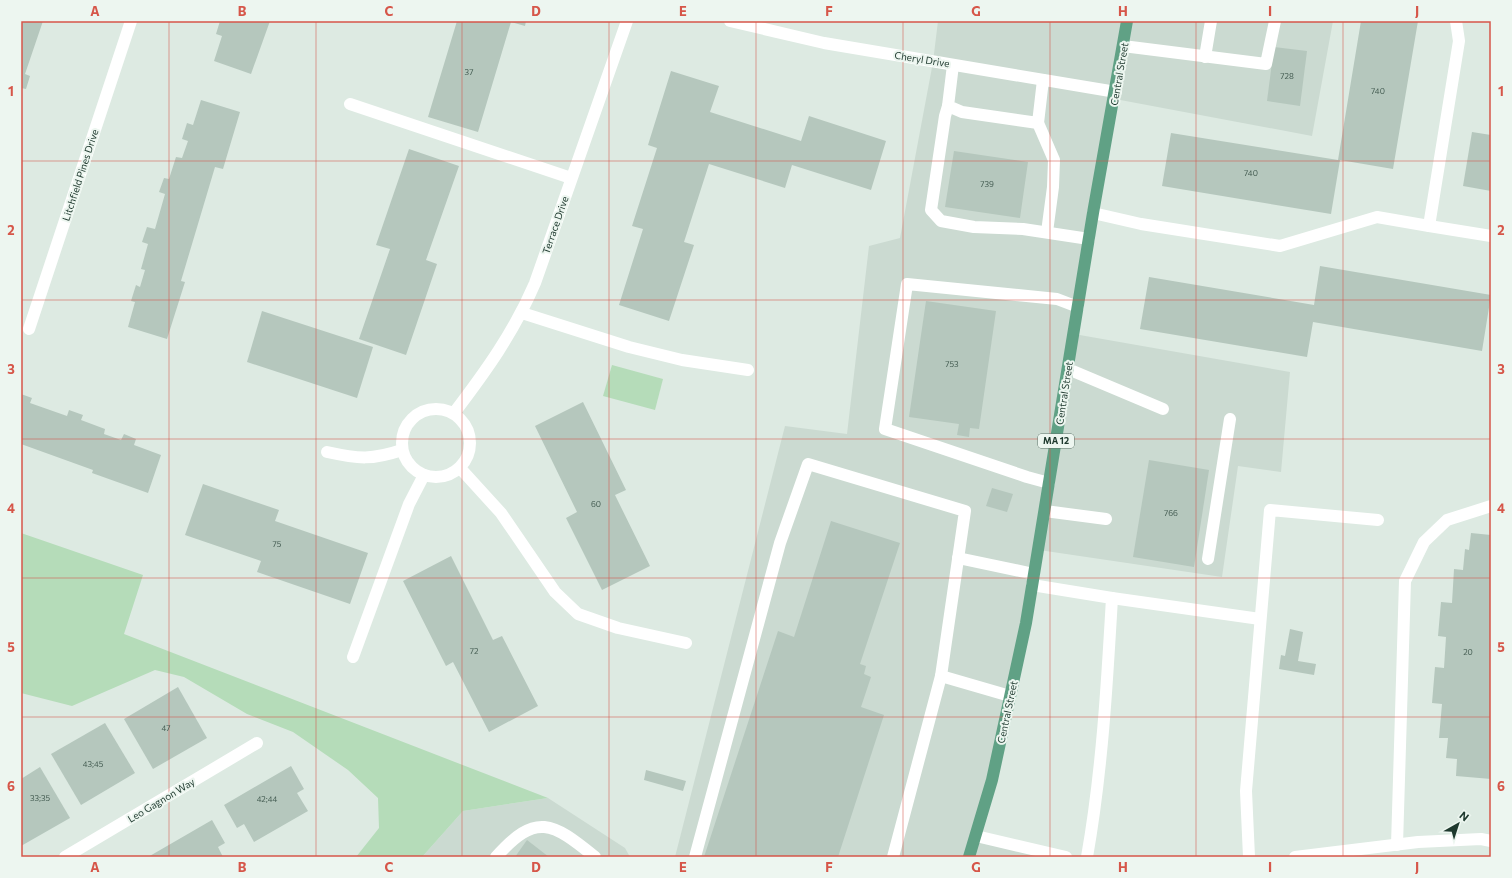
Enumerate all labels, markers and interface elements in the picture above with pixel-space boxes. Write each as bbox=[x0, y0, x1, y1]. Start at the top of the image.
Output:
text: A bbox=[90, 3, 100, 19]
text: B bbox=[238, 3, 247, 19]
text: C bbox=[385, 3, 394, 19]
text: D bbox=[531, 3, 541, 19]
text: E bbox=[679, 3, 687, 19]
text: F bbox=[825, 3, 833, 19]
text: G bbox=[971, 3, 981, 19]
text: H bbox=[1118, 3, 1128, 19]
text: I bbox=[1268, 3, 1272, 19]
text: J bbox=[1415, 3, 1419, 19]
street label: Central Street bbox=[1108, 42, 1130, 106]
street label: Cheryl Drive bbox=[894, 49, 950, 69]
house number: 37 bbox=[465, 67, 473, 77]
house number: 728 bbox=[1280, 71, 1294, 81]
text: 1 bbox=[8, 83, 14, 99]
text: 1 bbox=[1498, 83, 1504, 99]
house number: 740 bbox=[1371, 86, 1385, 96]
street label: Litchfield Pines Drive bbox=[60, 128, 100, 222]
house number: 740 bbox=[1244, 168, 1258, 178]
house number: 739 bbox=[980, 179, 994, 189]
street label: Terrace Drive bbox=[540, 195, 570, 255]
text: 2 bbox=[7, 222, 15, 238]
text: 2 bbox=[1497, 222, 1505, 238]
house number: 753 bbox=[945, 359, 959, 369]
text: 3 bbox=[7, 361, 15, 377]
street label: Central Street bbox=[1053, 361, 1075, 425]
text: 3 bbox=[1497, 361, 1505, 377]
road number: MA 12 bbox=[1038, 434, 1074, 448]
house number: 60 bbox=[591, 499, 601, 509]
text: 4 bbox=[7, 500, 15, 516]
text: 4 bbox=[1497, 500, 1505, 516]
house number: 766 bbox=[1164, 508, 1178, 518]
house number: 75 bbox=[273, 539, 282, 549]
text: 5 bbox=[7, 639, 15, 655]
text: 5 bbox=[1497, 639, 1505, 655]
house number: 72 bbox=[470, 646, 479, 656]
house number: 20 bbox=[1463, 647, 1473, 657]
street label: Central Street bbox=[994, 680, 1020, 744]
house number: 47 bbox=[162, 723, 170, 733]
house number: 43;45 bbox=[83, 759, 104, 769]
street label: Leo Gagnon Way bbox=[125, 775, 197, 825]
text: 6 bbox=[7, 778, 15, 794]
text: 6 bbox=[1497, 778, 1505, 794]
house number: 33;35 bbox=[30, 793, 50, 803]
house number: 42;44 bbox=[257, 794, 278, 804]
north arrow bbox=[1438, 804, 1478, 844]
text: N bbox=[1457, 808, 1472, 823]
text: A bbox=[90, 859, 100, 875]
text: B bbox=[238, 859, 247, 875]
text: C bbox=[385, 859, 394, 875]
text: D bbox=[531, 859, 541, 875]
text: E bbox=[679, 859, 687, 875]
text: F bbox=[825, 859, 833, 875]
text: G bbox=[971, 859, 981, 875]
text: H bbox=[1118, 859, 1128, 875]
text: I bbox=[1268, 859, 1272, 875]
text: J bbox=[1415, 859, 1419, 875]

